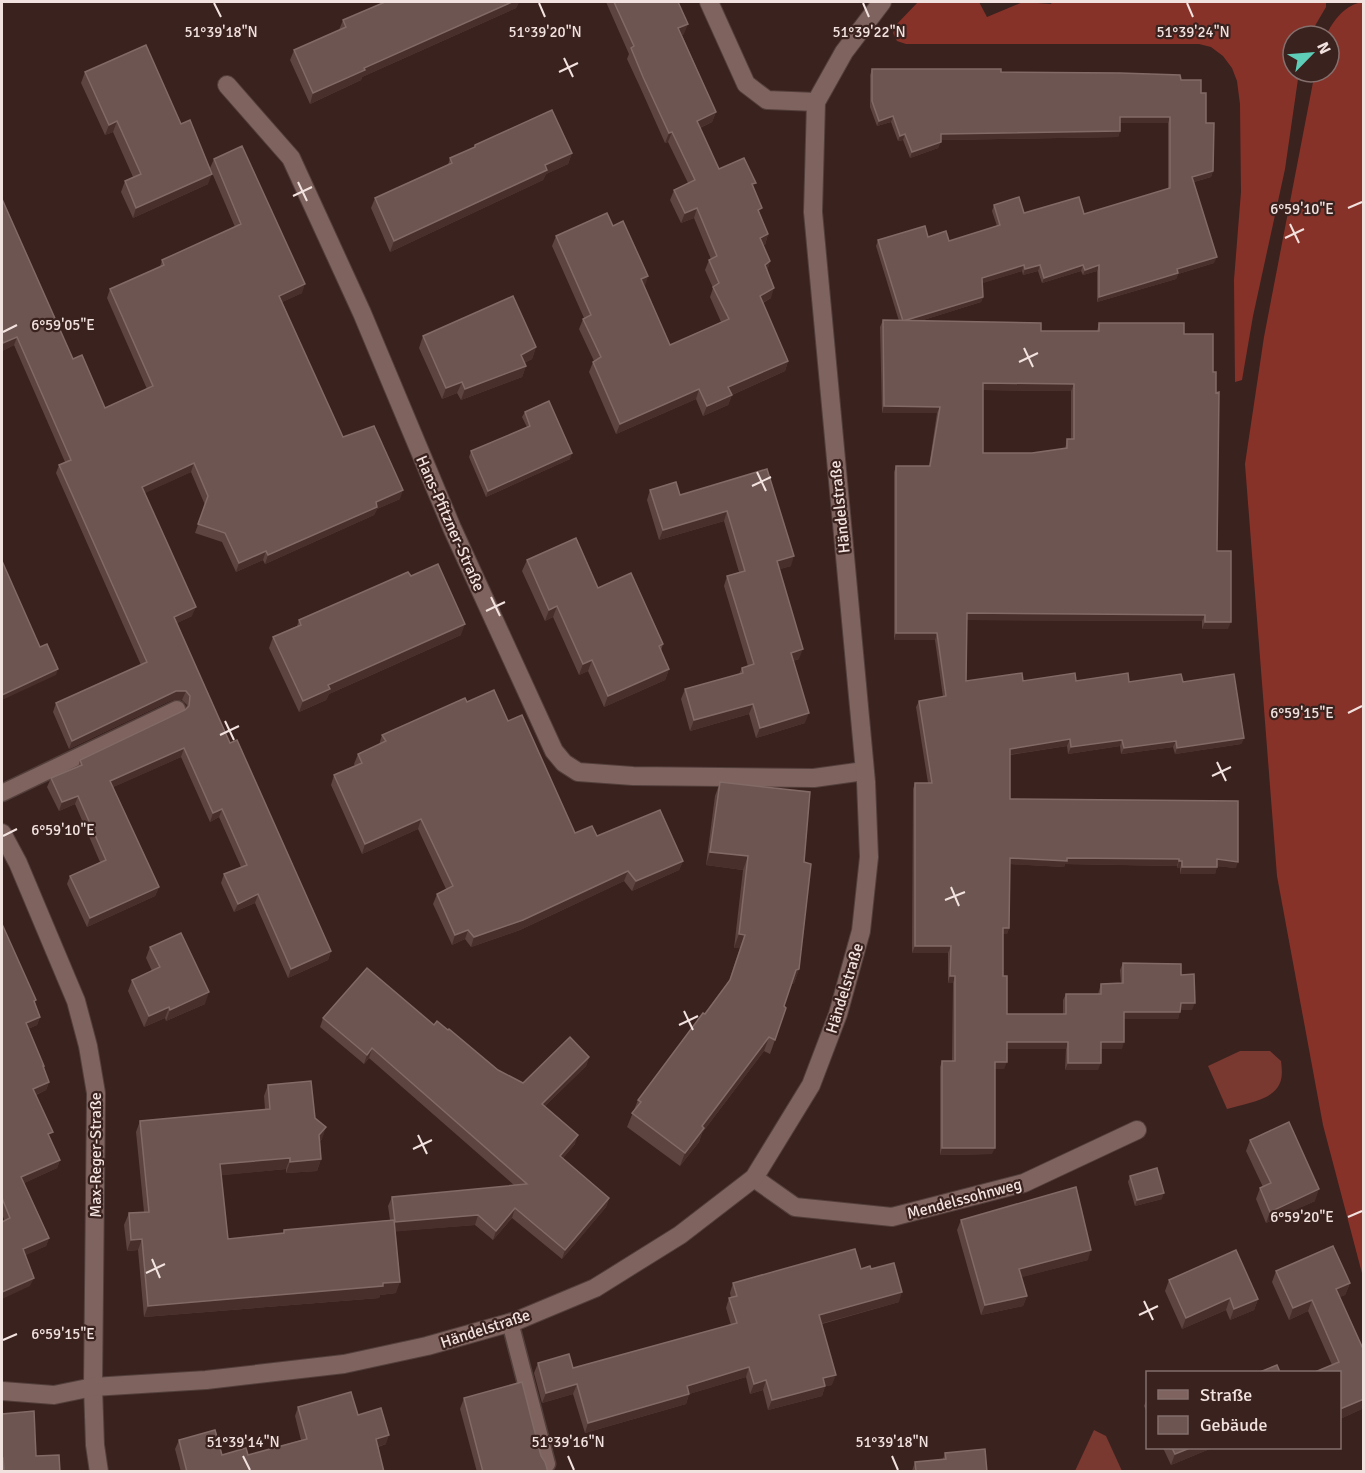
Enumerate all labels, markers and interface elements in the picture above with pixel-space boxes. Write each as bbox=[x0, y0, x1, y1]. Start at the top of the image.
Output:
text: 51°39'18"N bbox=[184, 23, 258, 41]
text: 51°39'20"N bbox=[508, 23, 582, 41]
text: 51°39'22"N bbox=[832, 23, 906, 41]
text: 51°39'24"N bbox=[1156, 23, 1230, 41]
north arrow bbox=[1281, 24, 1341, 84]
text: N bbox=[1312, 39, 1335, 57]
text: 6°59'10"E bbox=[1270, 200, 1334, 218]
text: 6°59'05"E bbox=[31, 316, 95, 334]
street label: Hans-Pfitzner-Straße bbox=[411, 453, 489, 594]
street label: Händelstraße bbox=[825, 459, 855, 554]
text: 6°59'15"E bbox=[1270, 704, 1334, 722]
text: 6°59'10"E bbox=[31, 821, 95, 839]
street label: Händelstraße bbox=[822, 941, 868, 1036]
street label: Max-Reger-Straße bbox=[86, 1092, 106, 1218]
street label: Mendelssohnweg bbox=[905, 1174, 1024, 1224]
text: 6°59'20"E bbox=[1270, 1208, 1334, 1226]
street label: Händelstraße bbox=[438, 1305, 533, 1353]
text: 6°59'15"E bbox=[31, 1325, 95, 1343]
legend bbox=[1146, 1371, 1341, 1449]
text: Straße bbox=[1200, 1384, 1252, 1406]
text: Gebäude bbox=[1200, 1414, 1268, 1436]
text: 51°39'14"N bbox=[206, 1433, 280, 1451]
text: 51°39'16"N bbox=[531, 1433, 605, 1451]
text: 51°39'18"N bbox=[855, 1433, 929, 1451]

